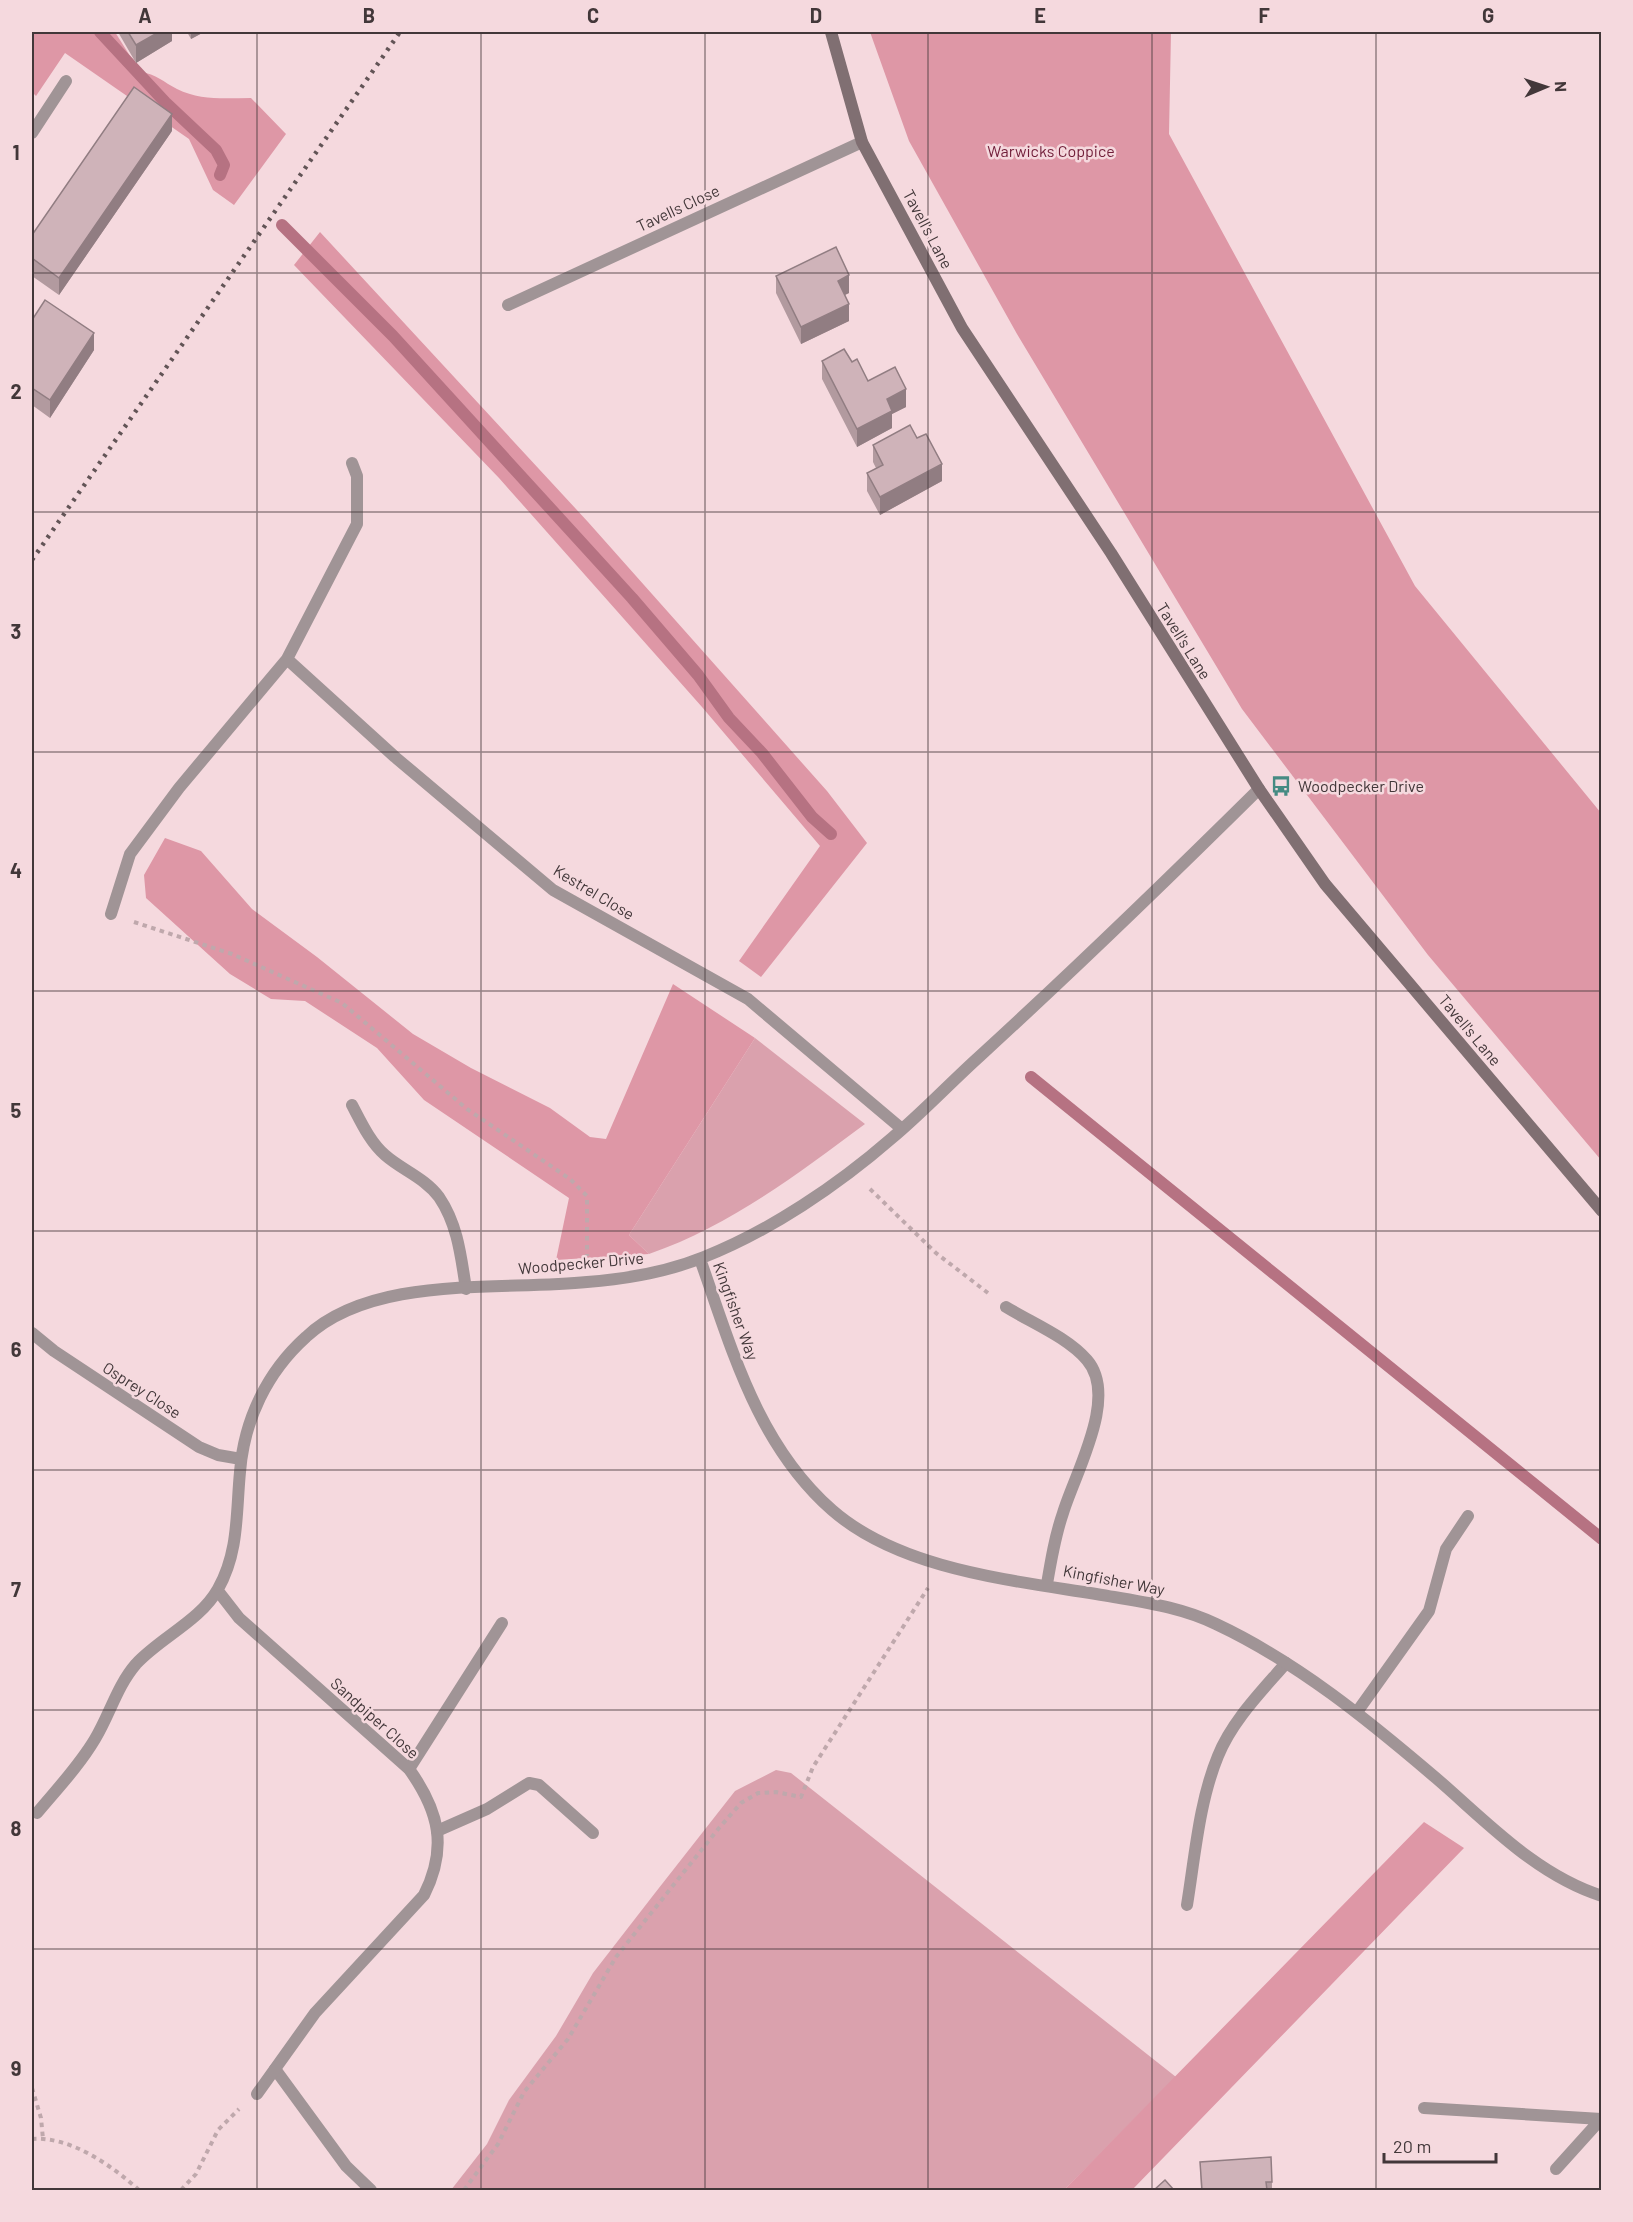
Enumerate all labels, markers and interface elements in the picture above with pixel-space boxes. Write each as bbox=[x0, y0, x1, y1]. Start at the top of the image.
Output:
text: A bbox=[138, 3, 152, 27]
text: B bbox=[363, 3, 375, 27]
text: C bbox=[587, 3, 599, 27]
text: D bbox=[810, 3, 822, 27]
text: E bbox=[1034, 3, 1046, 27]
text: F bbox=[1258, 3, 1270, 27]
text: G bbox=[1482, 3, 1494, 27]
north arrow bbox=[1516, 57, 1576, 117]
text: N bbox=[1552, 81, 1571, 92]
text: 1 bbox=[12, 140, 20, 164]
park label: Warwicks Coppice bbox=[987, 141, 1115, 160]
street label: Tavells Close bbox=[633, 180, 722, 235]
street label: Tavell's Lane bbox=[900, 186, 957, 272]
text: 2 bbox=[10, 379, 22, 403]
street label: Tavell's Lane bbox=[1153, 599, 1216, 683]
text: 3 bbox=[11, 619, 21, 643]
bus stop icon: Woodpecker Drive bbox=[1269, 774, 1293, 798]
place label: Woodpecker Drive bbox=[1298, 776, 1424, 795]
text: 4 bbox=[10, 858, 22, 882]
street label: Kestrel Close bbox=[550, 860, 638, 923]
street label: Tavell's Lane bbox=[1435, 990, 1506, 1069]
text: 5 bbox=[11, 1098, 22, 1122]
street label: Woodpecker Drive bbox=[517, 1248, 645, 1277]
street label: Kingfisher Way bbox=[710, 1259, 763, 1363]
text: 6 bbox=[11, 1337, 22, 1361]
street label: Osprey Close bbox=[100, 1357, 185, 1422]
street label: Kingfisher Way bbox=[1062, 1560, 1167, 1599]
text: 7 bbox=[11, 1577, 21, 1601]
street label: Sandpiper Close bbox=[327, 1673, 423, 1762]
text: 8 bbox=[11, 1816, 22, 1840]
text: 9 bbox=[11, 2056, 21, 2080]
scale bar bbox=[1384, 2126, 1496, 2164]
text: 20 m bbox=[1393, 2135, 1431, 2157]

